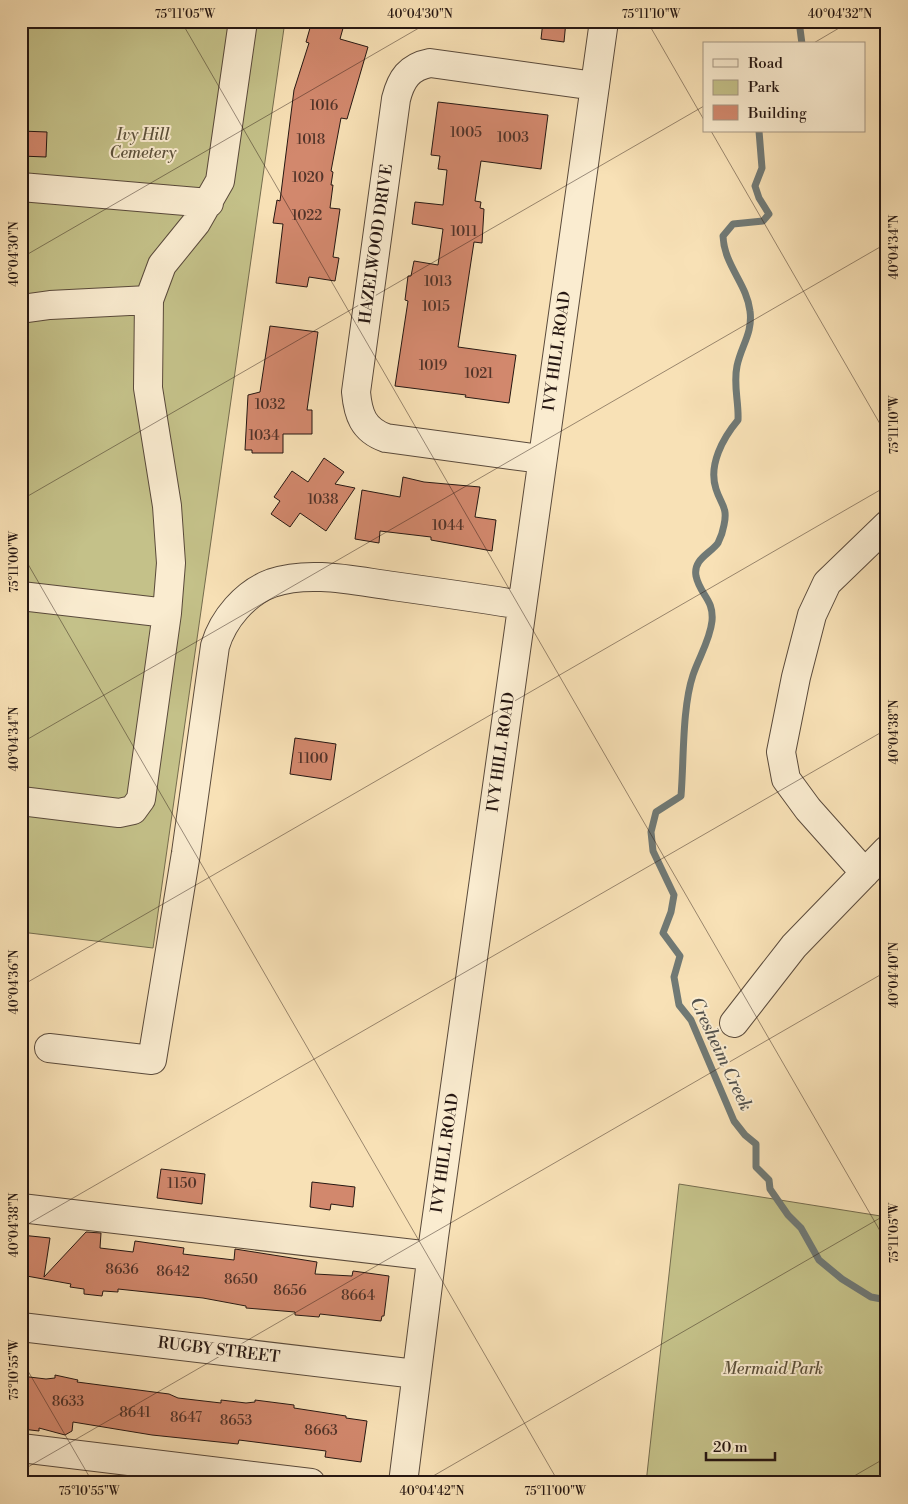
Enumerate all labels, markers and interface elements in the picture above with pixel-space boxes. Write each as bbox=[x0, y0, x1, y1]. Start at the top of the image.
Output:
text: 75°11'05"W bbox=[155, 7, 216, 22]
text: 40°04'30"N bbox=[387, 7, 453, 22]
text: 75°11'10"W bbox=[622, 7, 681, 22]
text: 40°04'32"N bbox=[808, 7, 872, 22]
legend bbox=[703, 42, 866, 132]
text: Road bbox=[748, 54, 783, 73]
text: Park bbox=[748, 78, 780, 97]
house number: 1016 bbox=[310, 97, 339, 115]
text: Building bbox=[747, 104, 807, 123]
house number: 1005 bbox=[450, 124, 482, 142]
park label: Ivy Hill Cemetery bbox=[109, 125, 177, 163]
house number: 1003 bbox=[497, 129, 529, 147]
house number: 1018 bbox=[297, 131, 325, 149]
street label: HAZELWOOD DRIVE bbox=[355, 163, 397, 325]
house number: 1020 bbox=[292, 169, 324, 187]
house number: 1022 bbox=[292, 207, 322, 225]
text: 40°04'34"N bbox=[887, 215, 902, 279]
text: 40°04'30"N bbox=[7, 221, 22, 287]
house number: 1011 bbox=[451, 223, 477, 241]
house number: 1013 bbox=[424, 273, 452, 291]
street label: IVY HILL ROAD bbox=[539, 290, 575, 412]
house number: 1015 bbox=[422, 298, 450, 316]
house number: 1019 bbox=[419, 357, 447, 375]
house number: 1021 bbox=[465, 365, 493, 383]
text: 75°11'10"W bbox=[887, 395, 902, 454]
house number: 1032 bbox=[255, 396, 285, 414]
house number: 1034 bbox=[248, 427, 280, 445]
house number: 1038 bbox=[307, 491, 339, 509]
house number: 1044 bbox=[432, 517, 464, 535]
text: 75°11'00"W bbox=[7, 530, 22, 593]
street label: IVY HILL ROAD bbox=[483, 691, 519, 813]
text: 40°04'38"N bbox=[887, 699, 902, 764]
text: 40°04'34"N bbox=[7, 707, 22, 771]
house number: 1100 bbox=[298, 750, 328, 768]
text: 40°04'40"N bbox=[887, 942, 902, 1008]
text: 40°04'36"N bbox=[7, 950, 22, 1014]
water label: Cresheim Creek bbox=[685, 993, 757, 1115]
street label: IVY HILL ROAD bbox=[427, 1092, 463, 1214]
house number: 1150 bbox=[167, 1175, 197, 1193]
text: 40°04'38"N bbox=[7, 1192, 22, 1257]
text: 75°11'05"W bbox=[887, 1202, 902, 1263]
house number: 8636 bbox=[105, 1261, 139, 1279]
house number: 8642 bbox=[156, 1263, 190, 1281]
house number: 8650 bbox=[224, 1271, 258, 1289]
house number: 8656 bbox=[273, 1282, 307, 1300]
house number: 8664 bbox=[341, 1287, 375, 1305]
street label: RUGBY STREET bbox=[157, 1333, 281, 1367]
text: 75°10'55"W bbox=[7, 1338, 22, 1401]
park label: Mermaid Park bbox=[723, 1359, 823, 1379]
house number: 8633 bbox=[52, 1393, 85, 1411]
house number: 8641 bbox=[119, 1404, 151, 1422]
house number: 8647 bbox=[170, 1409, 202, 1427]
house number: 8653 bbox=[220, 1412, 253, 1430]
house number: 8663 bbox=[304, 1422, 338, 1440]
scale bar bbox=[706, 1429, 774, 1461]
text: 20 m bbox=[713, 1438, 748, 1457]
text: 75°10'55"W bbox=[58, 1484, 121, 1499]
text: 40°04'42"N bbox=[400, 1484, 465, 1499]
text: 75°11'00"W bbox=[524, 1484, 587, 1499]

